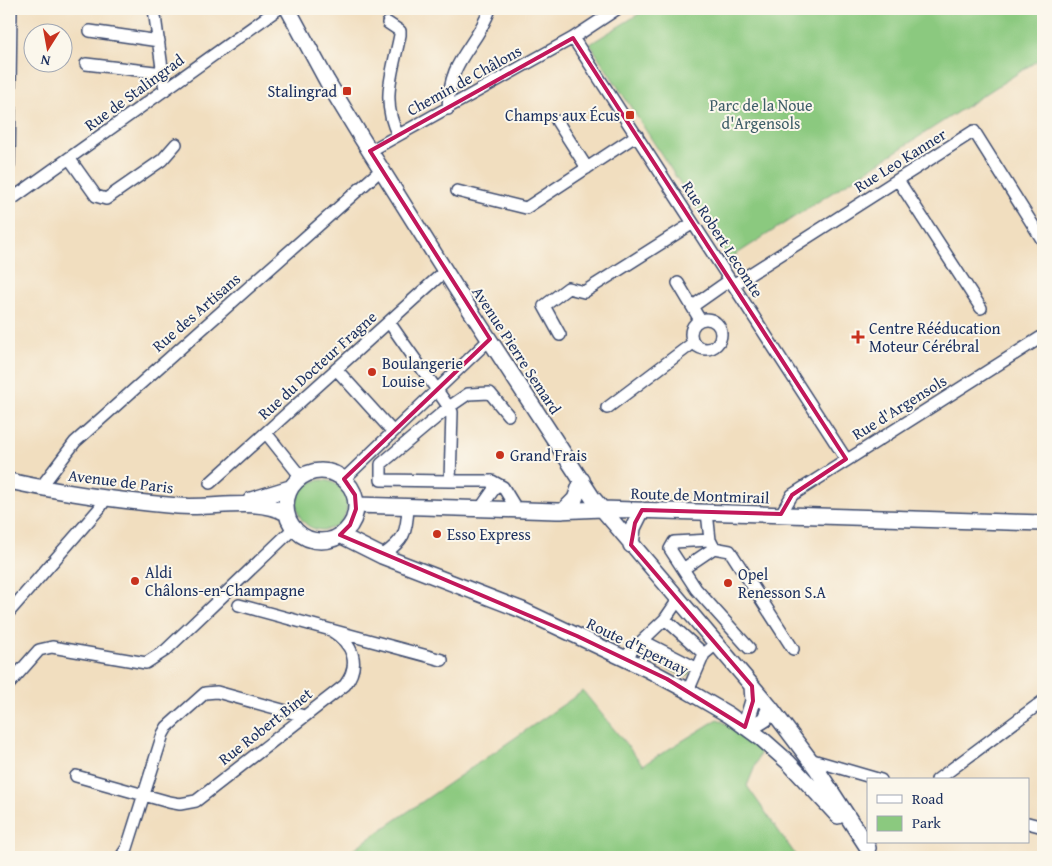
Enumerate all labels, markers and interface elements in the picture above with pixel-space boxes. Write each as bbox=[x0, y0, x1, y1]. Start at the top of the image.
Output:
north arrow bbox=[22, 22, 72, 72]
street label: Chemin de Châlons bbox=[402, 38, 526, 122]
street label: Rue de Stalingrad bbox=[79, 47, 189, 136]
text: N bbox=[38, 50, 52, 71]
place label: Stalingrad bbox=[268, 79, 337, 103]
marker: Stalingrad bbox=[341, 85, 353, 97]
park label: Parc de la Noue d'Argensols bbox=[709, 93, 813, 135]
place label: Champs aux Écus bbox=[505, 103, 620, 127]
marker: Champs aux Écus bbox=[624, 109, 636, 121]
street label: Rue Leo Kanner bbox=[849, 122, 951, 198]
street label: Rue Robert Lecomte bbox=[676, 176, 770, 302]
street label: Rue des Artisans bbox=[146, 267, 246, 357]
street label: Avenue Pierre Semard bbox=[467, 281, 568, 419]
street label: Rue du Docteur Fragne bbox=[252, 305, 382, 425]
place label: Centre Rééducation Moteur Cérébral bbox=[869, 316, 1001, 358]
marker: Centre Rééducation Moteur Cérébral bbox=[851, 330, 865, 344]
place label: Boulangerie Louise bbox=[382, 351, 463, 393]
marker: Boulangerie Louise bbox=[366, 366, 378, 378]
street label: Rue d'Argensols bbox=[847, 368, 951, 446]
place label: Grand Frais bbox=[510, 443, 587, 467]
marker: Grand Frais bbox=[494, 449, 506, 461]
street label: Avenue de Paris bbox=[67, 463, 175, 499]
street label: Route de Montmirail bbox=[630, 481, 770, 509]
place label: Esso Express bbox=[447, 522, 531, 546]
marker: Esso Express bbox=[431, 528, 443, 540]
place label: Aldi Châlons-en-Champagne bbox=[145, 560, 305, 602]
place label: Opel Renesson S.A bbox=[738, 562, 826, 604]
marker: Aldi Châlons-en-Champagne bbox=[129, 575, 141, 587]
marker: Opel Renesson S.A bbox=[722, 577, 734, 589]
street label: Route d'Epernay bbox=[583, 611, 693, 681]
street label: Rue Robert Binet bbox=[213, 681, 317, 770]
legend bbox=[867, 778, 1030, 844]
text: Road bbox=[912, 788, 943, 809]
text: Park bbox=[912, 812, 941, 833]

